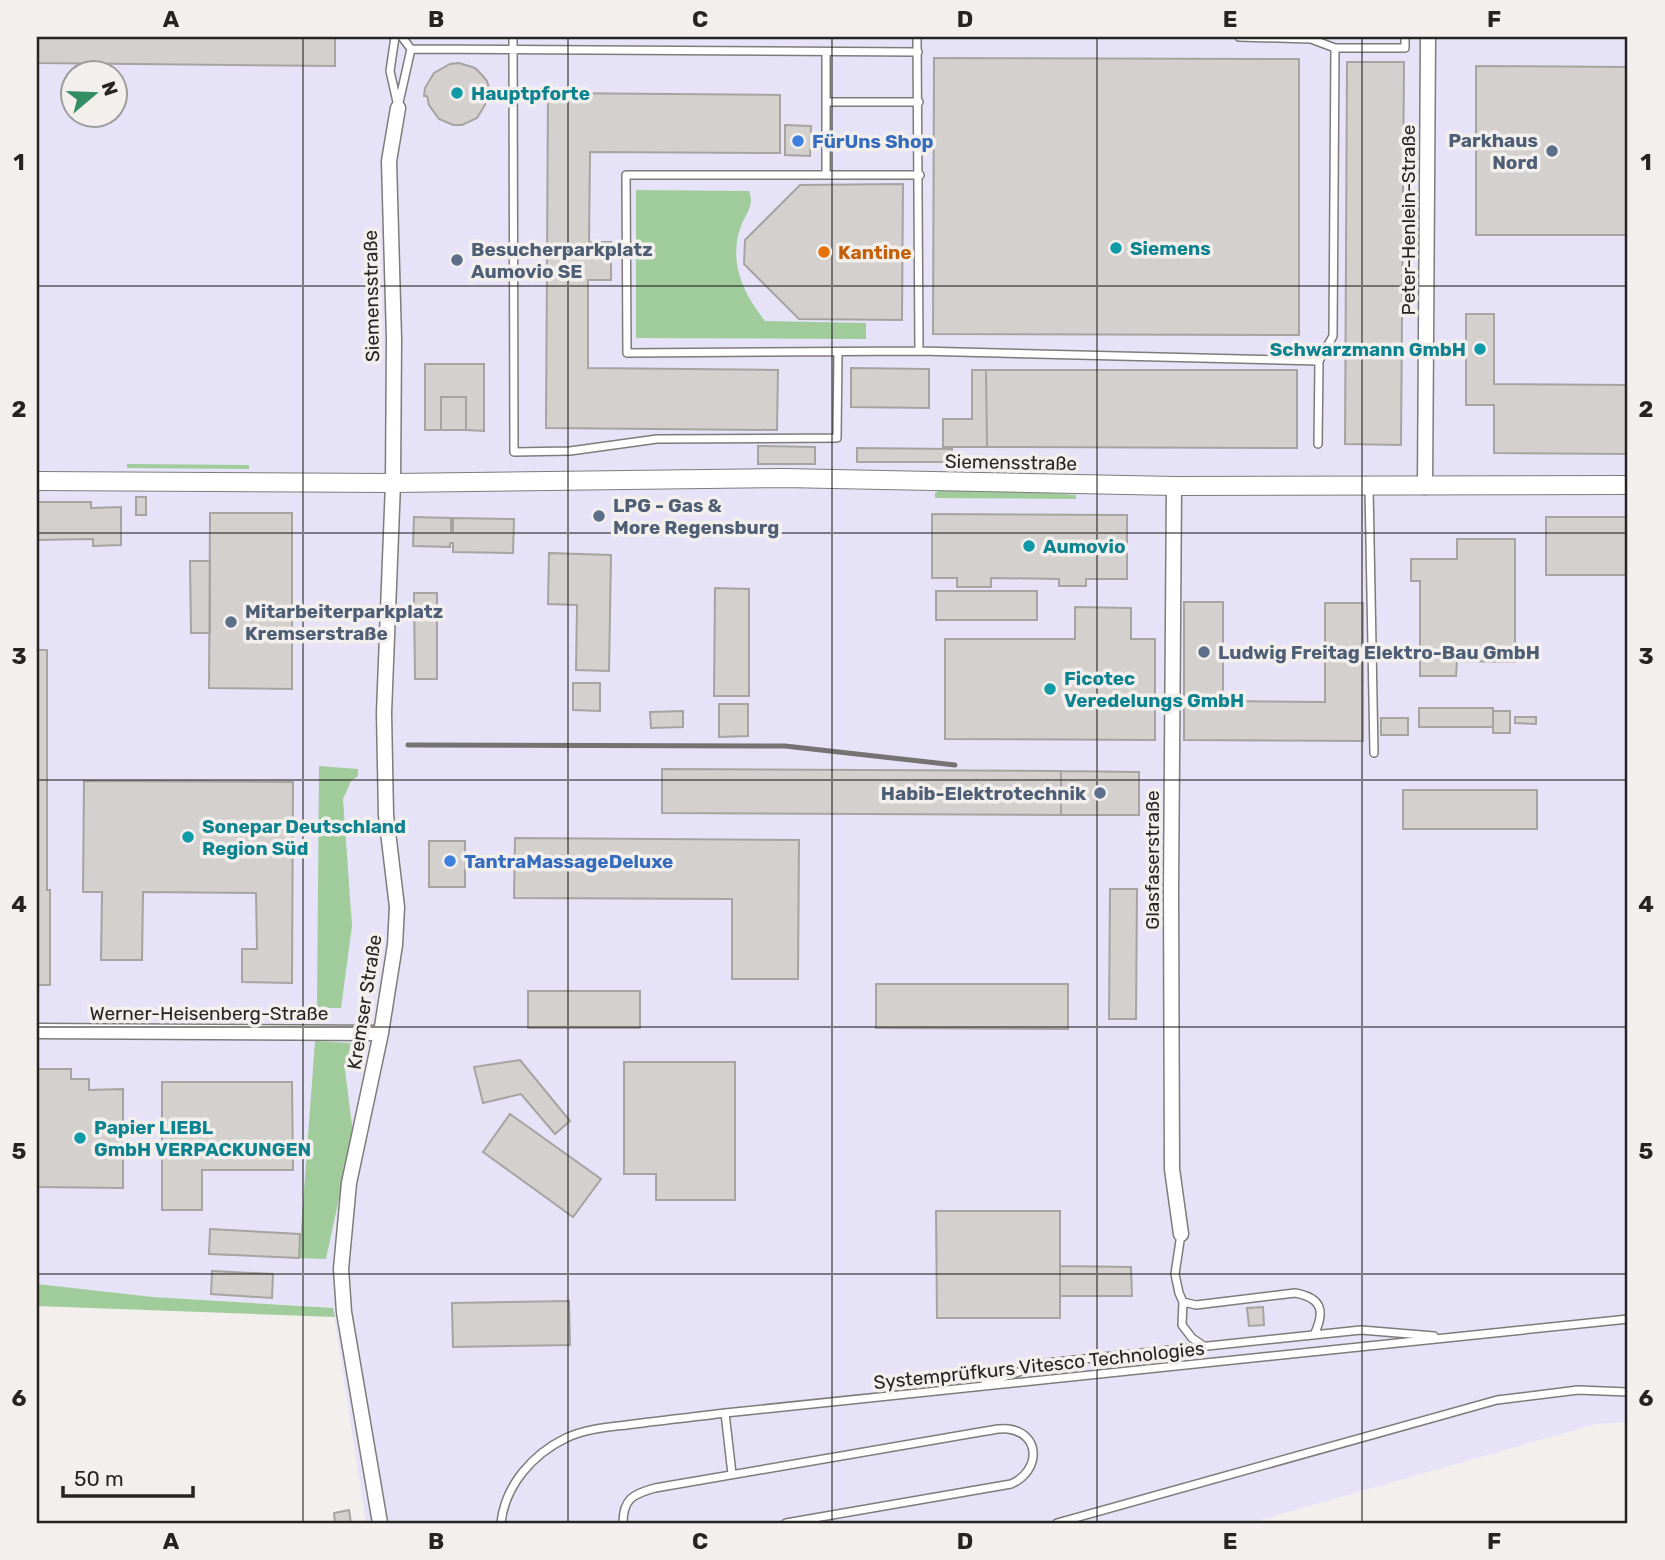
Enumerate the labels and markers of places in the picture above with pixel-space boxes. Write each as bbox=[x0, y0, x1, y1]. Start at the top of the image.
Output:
place label: Hauptpforte bbox=[471, 82, 590, 105]
marker: Hauptpforte bbox=[449, 85, 465, 101]
place label: Parkhaus Nord bbox=[1448, 129, 1538, 174]
place label: FürUns Shop bbox=[812, 130, 934, 153]
marker: FürUns Shop bbox=[790, 133, 806, 149]
marker: Parkhaus Nord bbox=[1544, 143, 1560, 159]
place label: Siemens bbox=[1130, 237, 1211, 260]
place label: Besucherparkplatz Aumovio SE bbox=[471, 238, 653, 283]
marker: Siemens bbox=[1108, 240, 1124, 256]
place label: Kantine bbox=[838, 241, 912, 264]
marker: Kantine bbox=[816, 244, 832, 260]
marker: Besucherparkplatz Aumovio SE bbox=[449, 252, 465, 268]
place label: Schwarzmann GmbH bbox=[1270, 338, 1466, 361]
marker: Schwarzmann GmbH bbox=[1472, 341, 1488, 357]
place label: LPG - Gas & More Regensburg bbox=[613, 494, 779, 539]
marker: LPG - Gas & More Regensburg bbox=[591, 508, 607, 524]
place label: Aumovio bbox=[1043, 535, 1126, 558]
marker: Aumovio bbox=[1021, 538, 1037, 554]
place label: Mitarbeiterparkplatz Kremserstraße bbox=[245, 600, 443, 645]
marker: Mitarbeiterparkplatz Kremserstraße bbox=[223, 614, 239, 630]
place label: Ludwig Freitag Elektro-Bau GmbH bbox=[1218, 641, 1540, 664]
marker: Ludwig Freitag Elektro-Bau GmbH bbox=[1196, 644, 1212, 660]
place label: Ficotec Veredelungs GmbH bbox=[1064, 667, 1244, 712]
marker: Ficotec Veredelungs GmbH bbox=[1042, 681, 1058, 697]
place label: Habib-Elektrotechnik bbox=[881, 782, 1086, 805]
marker: Habib-Elektrotechnik bbox=[1092, 785, 1108, 801]
place label: Sonepar Deutschland Region Süd bbox=[202, 815, 406, 860]
marker: Sonepar Deutschland Region Süd bbox=[180, 829, 196, 845]
place label: TantraMassageDeluxe bbox=[464, 850, 673, 873]
marker: TantraMassageDeluxe bbox=[442, 853, 458, 869]
place label: Papier LIEBL GmbH VERPACKUNGEN bbox=[94, 1116, 311, 1161]
marker: Papier LIEBL GmbH VERPACKUNGEN bbox=[72, 1130, 88, 1146]

